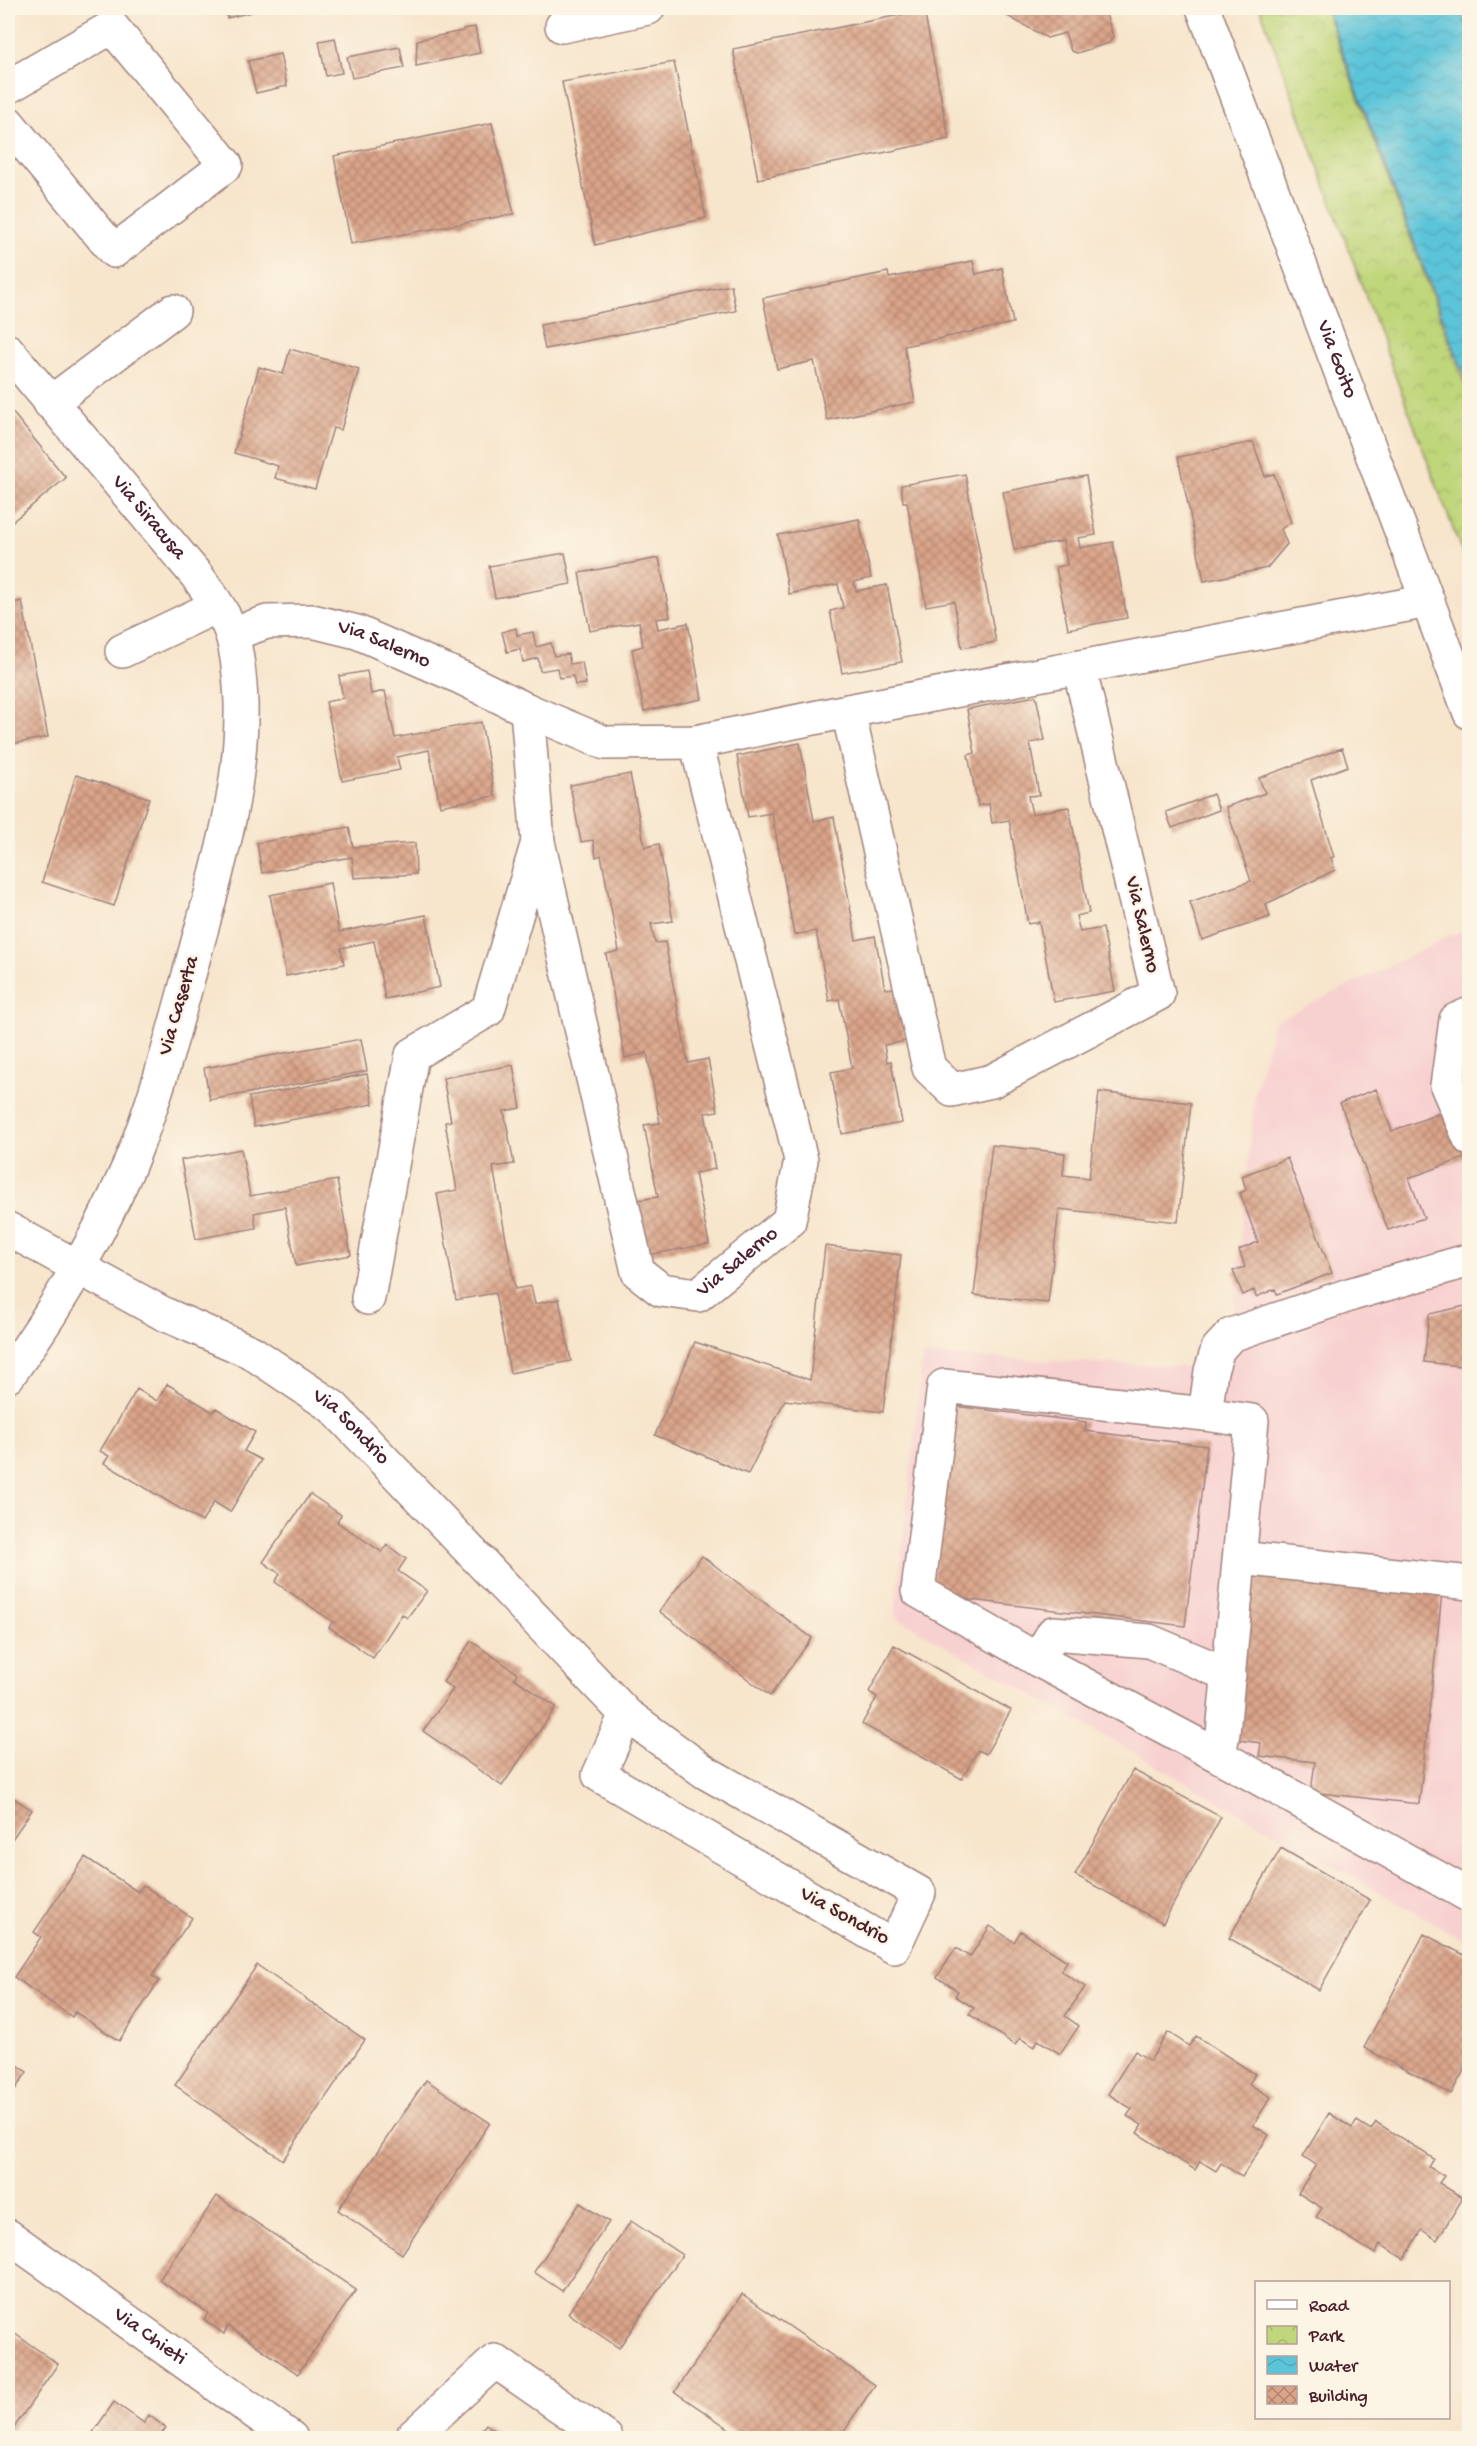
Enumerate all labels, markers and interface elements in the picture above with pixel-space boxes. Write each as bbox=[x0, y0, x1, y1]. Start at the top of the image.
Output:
street label: Via Goito bbox=[1310, 316, 1362, 402]
street label: Via Siracusa bbox=[105, 470, 192, 566]
street label: Via Salerno bbox=[334, 615, 434, 675]
street label: Via Salerno bbox=[1118, 873, 1164, 976]
street label: Via Caserta bbox=[154, 952, 206, 1059]
street label: Via Salerno bbox=[691, 1222, 784, 1304]
street label: Via Sondrio bbox=[306, 1383, 395, 1471]
street label: Via Sondrio bbox=[794, 1882, 893, 1952]
legend bbox=[1255, 2281, 1450, 2419]
text: Road bbox=[1309, 2297, 1350, 2318]
street label: Via Chieti bbox=[107, 2302, 191, 2372]
text: Park bbox=[1308, 2327, 1345, 2348]
text: Water bbox=[1309, 2357, 1359, 2378]
text: Building bbox=[1308, 2387, 1368, 2408]

